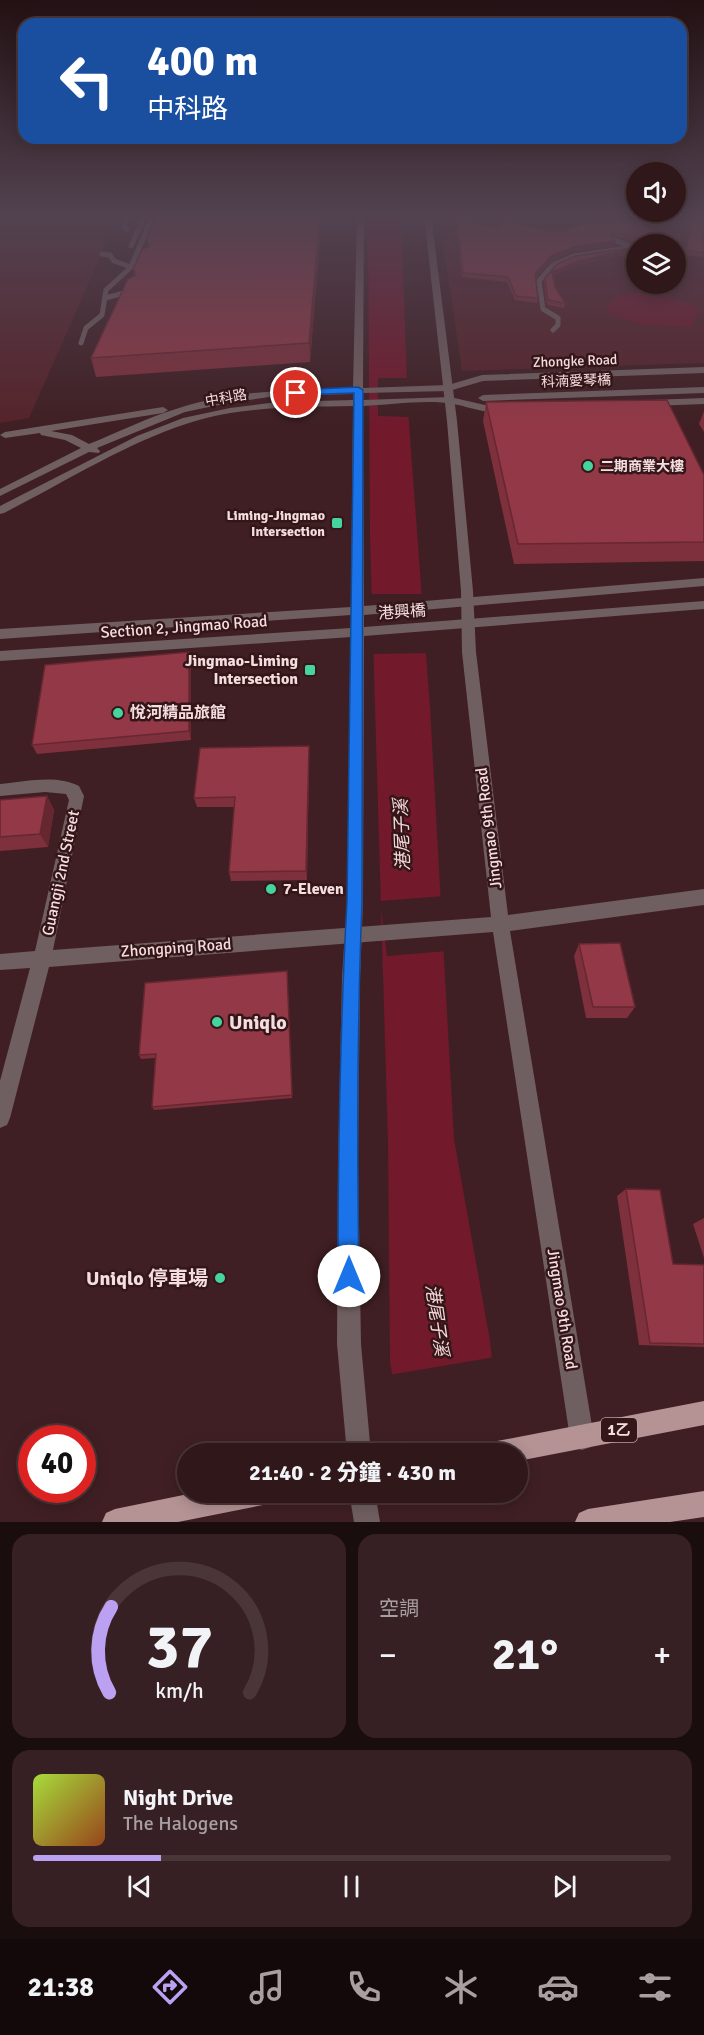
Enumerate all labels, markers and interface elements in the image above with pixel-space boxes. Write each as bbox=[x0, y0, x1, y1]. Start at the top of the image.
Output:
text: 400 m bbox=[147, 36, 258, 87]
icon: left bbox=[48, 42, 126, 120]
text: 中科路 bbox=[147, 93, 228, 126]
map controls bbox=[626, 162, 686, 294]
button: sound bbox=[626, 162, 686, 222]
button: layers bbox=[626, 234, 686, 294]
street label: Zhongke Road bbox=[532, 351, 618, 371]
pin bbox=[270, 367, 321, 418]
street label: 科湳愛琴橋 bbox=[541, 371, 611, 391]
icon: arrive bbox=[279, 376, 312, 409]
street label: 中科路 bbox=[204, 386, 248, 410]
place label: 二期商業大樓 bbox=[600, 458, 684, 475]
marker: 二期商業大樓 bbox=[581, 459, 595, 473]
place label: Liming-Jingmao Intersection bbox=[226, 507, 325, 540]
marker: Liming-Jingmao Intersection bbox=[330, 516, 344, 530]
street label: 港興橋 bbox=[377, 600, 427, 624]
street label: Section 2, Jingmao Road bbox=[100, 611, 268, 643]
place label: Jingmao-Liming Intersection bbox=[185, 651, 298, 689]
marker: Jingmao-Liming Intersection bbox=[303, 663, 317, 677]
place label: 悅河精品旅館 bbox=[130, 703, 226, 723]
marker: 悅河精品旅館 bbox=[111, 706, 125, 720]
street label: Jingmao 9th Road bbox=[472, 766, 506, 890]
water label: 港尾子溪 bbox=[390, 796, 414, 871]
street label: Guangji 2nd Street bbox=[38, 808, 84, 938]
place label: 7-Eleven bbox=[283, 879, 344, 899]
marker: 7-Eleven bbox=[264, 882, 278, 896]
street label: Zhongping Road bbox=[120, 934, 232, 962]
place label: Uniqlo bbox=[229, 1010, 287, 1035]
marker: Uniqlo bbox=[210, 1015, 224, 1029]
position arrow bbox=[317, 1244, 381, 1308]
street label: Jingmao 9th Road bbox=[543, 1247, 581, 1371]
place label: Uniqlo 停車場 bbox=[86, 1266, 208, 1291]
marker: Uniqlo 停車場 bbox=[213, 1271, 227, 1285]
water label: 港尾子溪 bbox=[421, 1283, 453, 1360]
road number: 1乙 bbox=[601, 1418, 637, 1442]
speed limit sign: 40 bbox=[18, 1425, 96, 1503]
text: 21:40 · 2 分鐘 · 430 m bbox=[249, 1459, 456, 1486]
text: 空調 bbox=[379, 1596, 419, 1621]
text: 37 bbox=[145, 1608, 213, 1685]
text: 21° bbox=[492, 1627, 558, 1682]
text: − bbox=[379, 1635, 397, 1676]
text: + bbox=[653, 1635, 671, 1676]
text: km/h bbox=[155, 1678, 203, 1704]
text: Night Drive bbox=[123, 1784, 233, 1811]
text: The Halogens bbox=[123, 1811, 238, 1836]
icon: previous bbox=[123, 1870, 156, 1903]
icon: pause bbox=[335, 1870, 368, 1903]
icon: next bbox=[548, 1870, 581, 1903]
icon: directions bbox=[149, 1966, 191, 2008]
icon: music bbox=[246, 1966, 288, 2008]
icon: phone bbox=[343, 1966, 385, 2008]
icon: climate bbox=[440, 1966, 482, 2008]
icon: car bbox=[537, 1966, 579, 2008]
icon: filters bbox=[634, 1966, 676, 2008]
text: 21:38 bbox=[28, 1971, 94, 2004]

